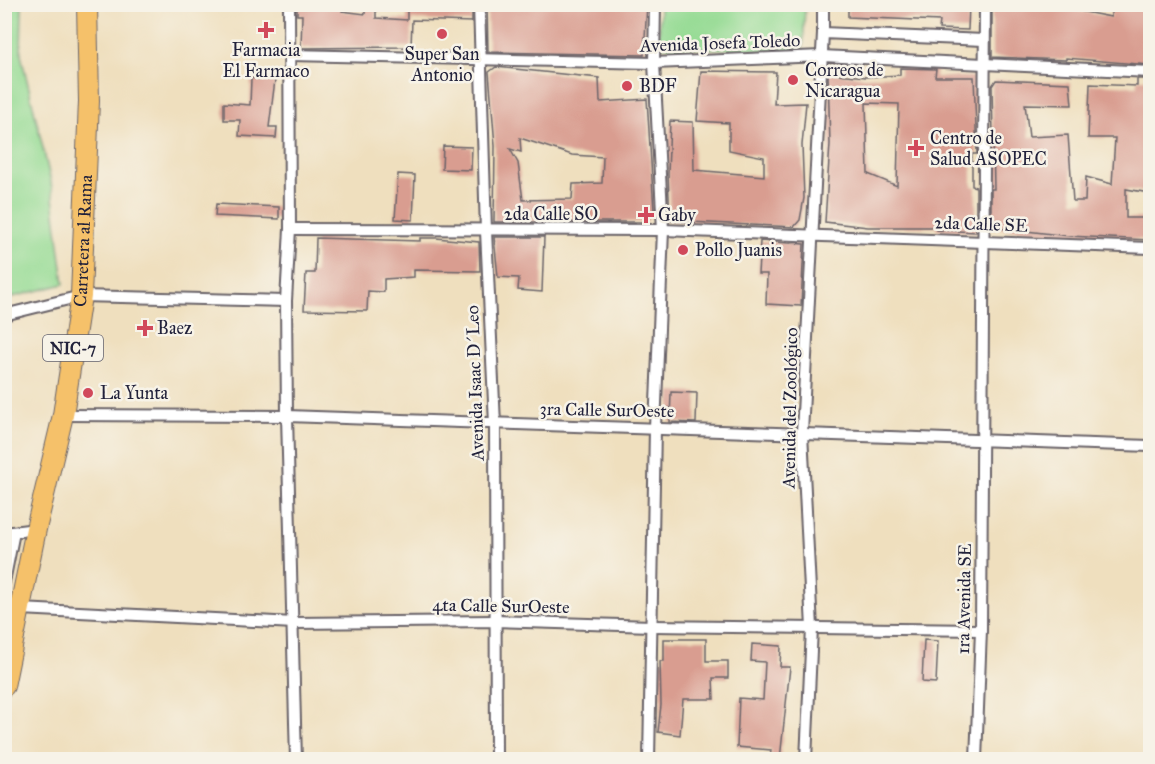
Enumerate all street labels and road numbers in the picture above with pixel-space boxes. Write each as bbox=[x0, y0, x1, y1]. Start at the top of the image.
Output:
street label: Avenida Josefa Toledo bbox=[638, 29, 801, 58]
street label: Carretera al Rama bbox=[68, 174, 97, 308]
street label: 2da Calle SO bbox=[504, 203, 598, 225]
street label: 2da Calle SE bbox=[934, 211, 1028, 237]
street label: Avenida Isaac D´Leo bbox=[461, 305, 489, 462]
street label: Avenida del Zoológico bbox=[778, 327, 803, 490]
road number: NIC-7 bbox=[43, 335, 103, 361]
street label: 3ra Calle SurOeste bbox=[539, 398, 675, 422]
street label: 1ra Avenida SE bbox=[952, 543, 976, 655]
street label: 4ta Calle SurOeste bbox=[432, 594, 570, 618]

